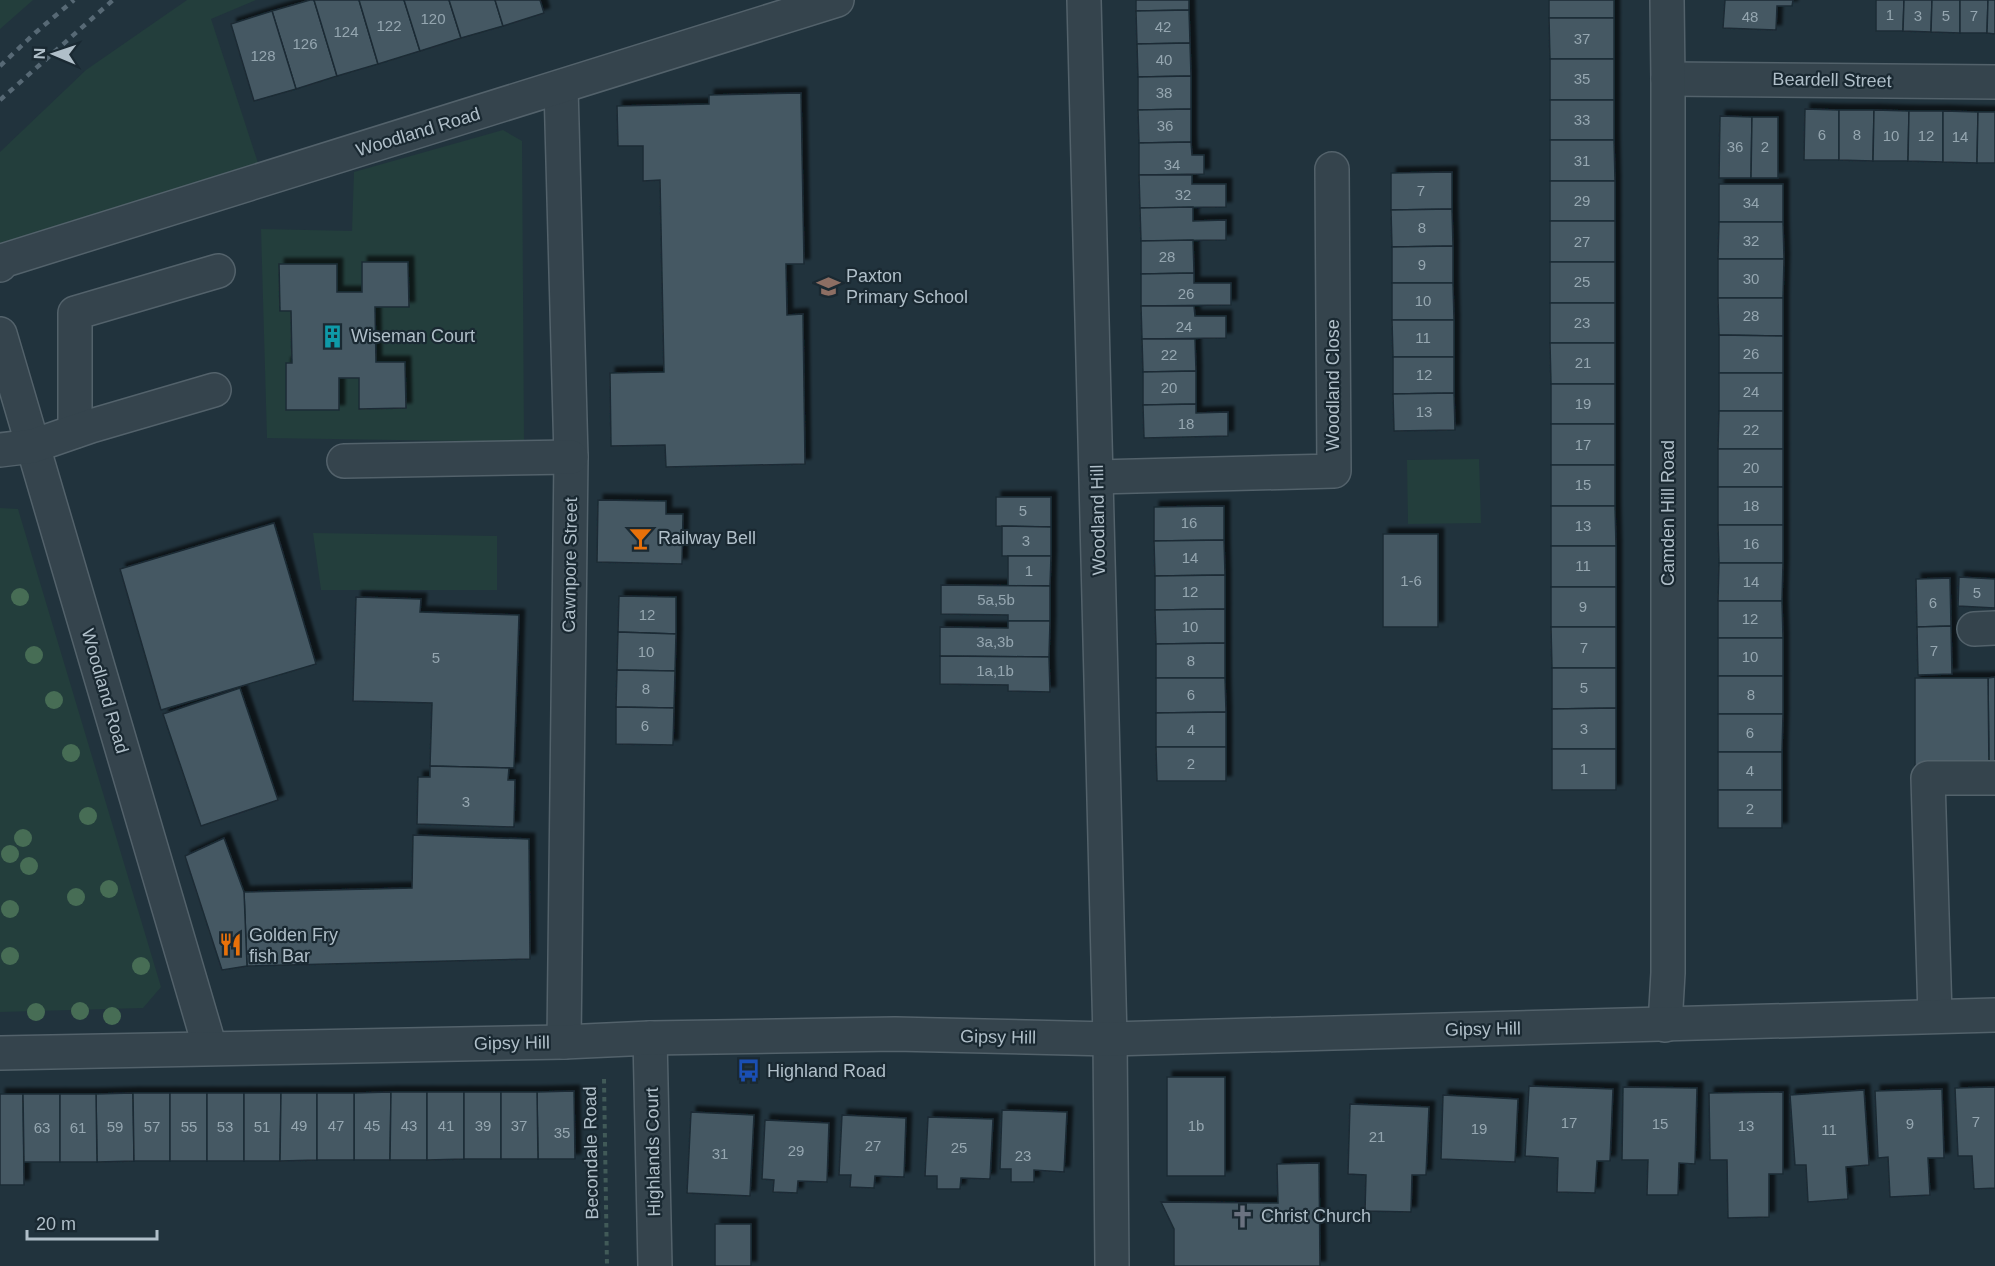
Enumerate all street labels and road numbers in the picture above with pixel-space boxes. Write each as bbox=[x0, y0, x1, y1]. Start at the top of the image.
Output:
street label: Beardell Street bbox=[1772, 69, 1892, 91]
street label: Woodland Road bbox=[354, 104, 482, 160]
street label: Woodland Close bbox=[1323, 319, 1343, 451]
street label: Camden Hill Road bbox=[1658, 440, 1678, 586]
street label: Woodland Hill bbox=[1087, 464, 1109, 576]
street label: Cawnpore Street bbox=[559, 497, 581, 633]
street label: Woodland Road bbox=[78, 626, 132, 756]
street label: Gipsy Hill bbox=[1445, 1018, 1521, 1040]
street label: Gipsy Hill bbox=[960, 1026, 1036, 1048]
street label: Gipsy Hill bbox=[474, 1032, 550, 1054]
street label: Becondale Road bbox=[580, 1086, 602, 1220]
street label: Highlands Court bbox=[642, 1087, 664, 1217]

